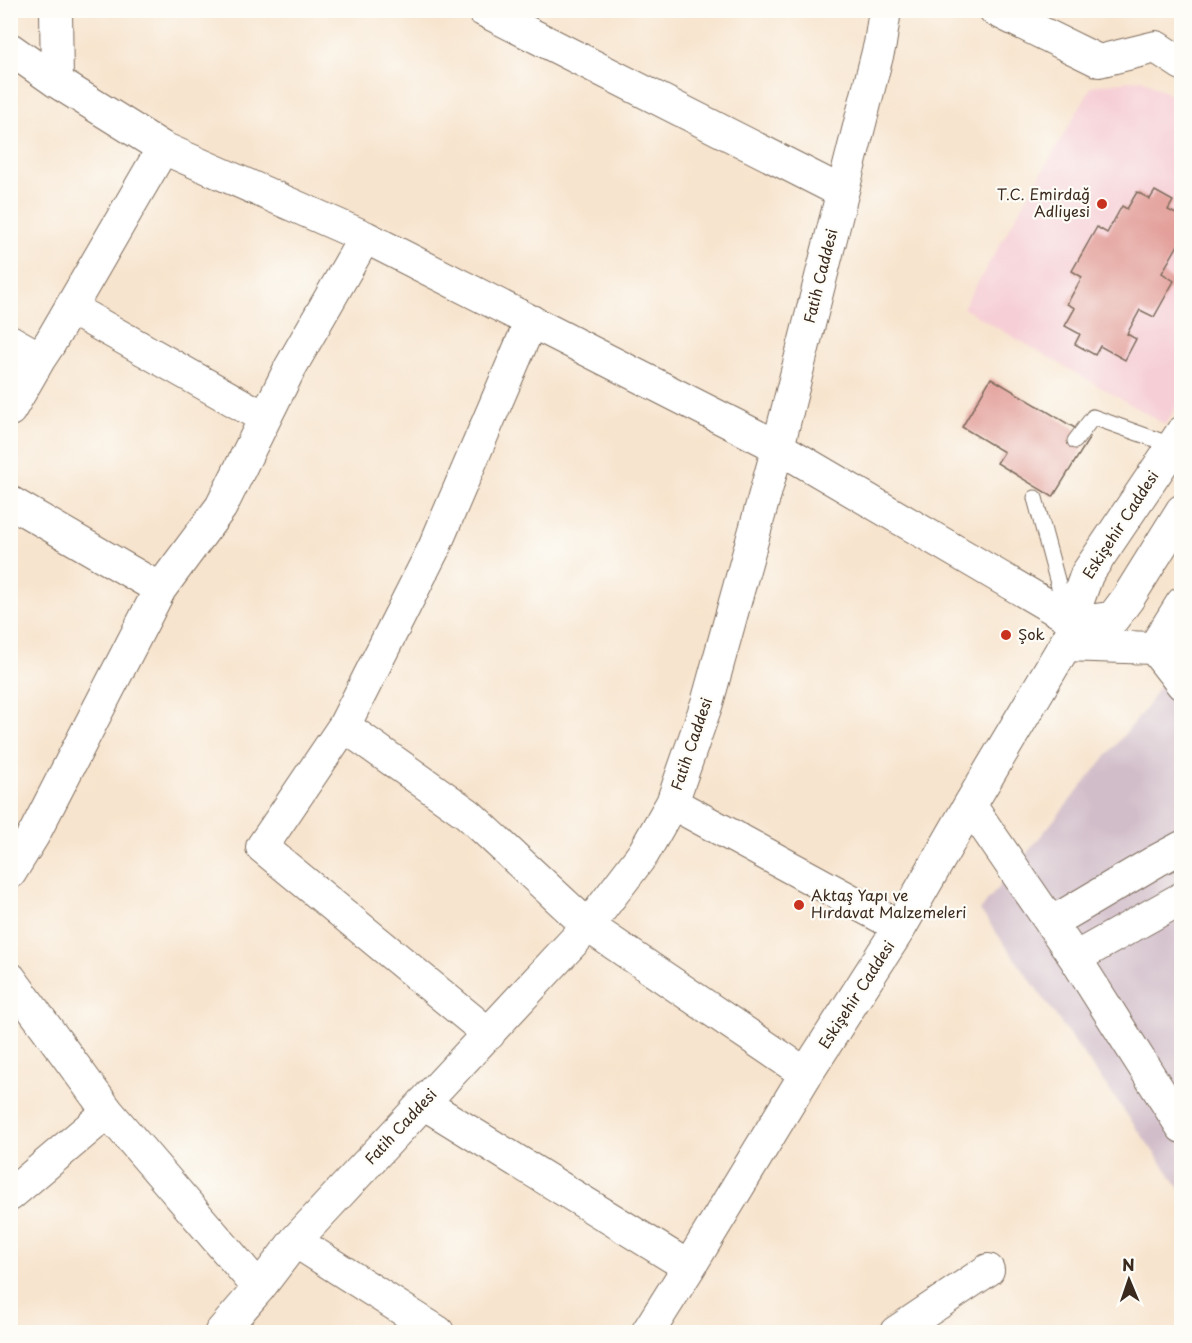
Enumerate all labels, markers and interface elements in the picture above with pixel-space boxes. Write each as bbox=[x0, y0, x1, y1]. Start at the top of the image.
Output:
place label: T.C. Emirdağ Adliyesi bbox=[997, 182, 1090, 222]
marker: T.C. Emirdağ Adliyesi bbox=[1095, 197, 1109, 211]
street label: Fatih Caddesi bbox=[797, 226, 842, 325]
street label: Eskişehir Caddesi bbox=[1076, 466, 1163, 583]
place label: Şok bbox=[1018, 622, 1045, 645]
marker: Şok bbox=[999, 628, 1013, 642]
street label: Fatih Caddesi bbox=[664, 694, 717, 793]
place label: Aktaş Yapı ve Hırdavat Malzemeleri bbox=[811, 883, 966, 923]
marker: Aktaş Yapı ve Hırdavat Malzemeleri bbox=[792, 898, 806, 912]
street label: Eskişehir Caddesi bbox=[812, 936, 899, 1053]
street label: Fatih Caddesi bbox=[358, 1083, 441, 1169]
north arrow bbox=[1099, 1250, 1159, 1310]
text: N bbox=[1122, 1252, 1135, 1276]

